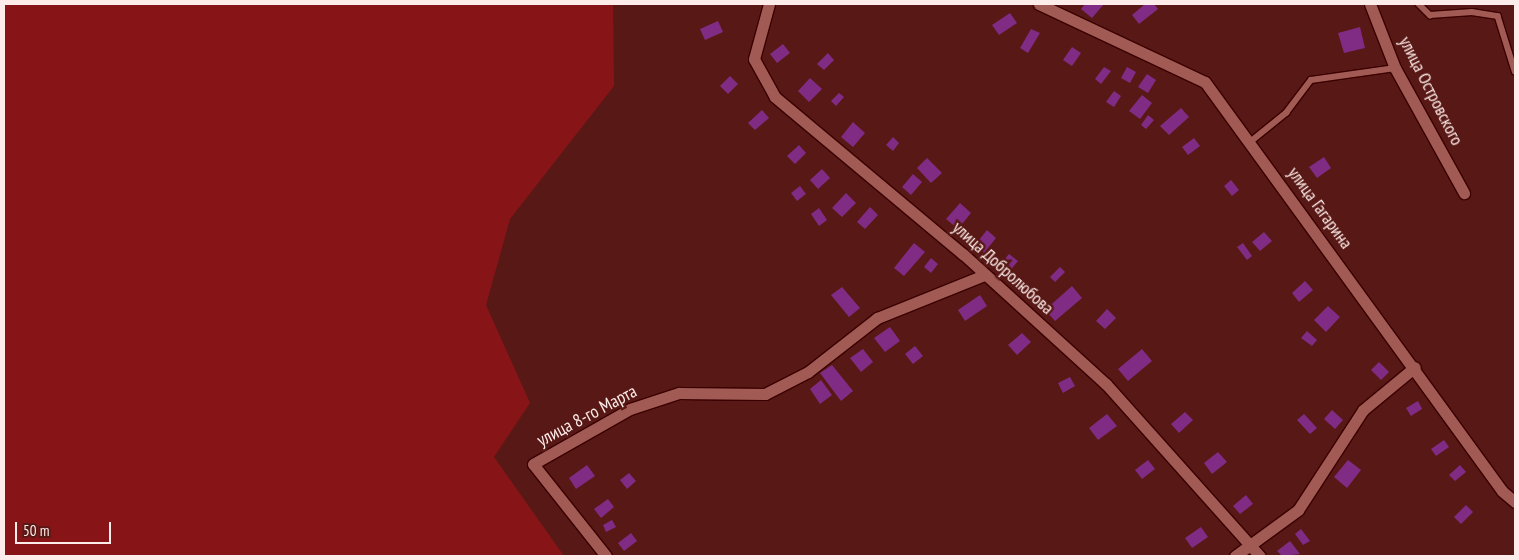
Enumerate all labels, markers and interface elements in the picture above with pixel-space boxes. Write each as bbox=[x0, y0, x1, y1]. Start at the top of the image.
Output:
street label: улица Островского bbox=[1394, 33, 1468, 149]
street label: улица Гагарина bbox=[1283, 163, 1357, 253]
street label: улица Добролюбова bbox=[948, 217, 1058, 319]
street label: улица 8-го Марта bbox=[533, 381, 641, 451]
scale bar bbox=[18, 512, 114, 544]
text: 50 m bbox=[23, 521, 49, 540]

